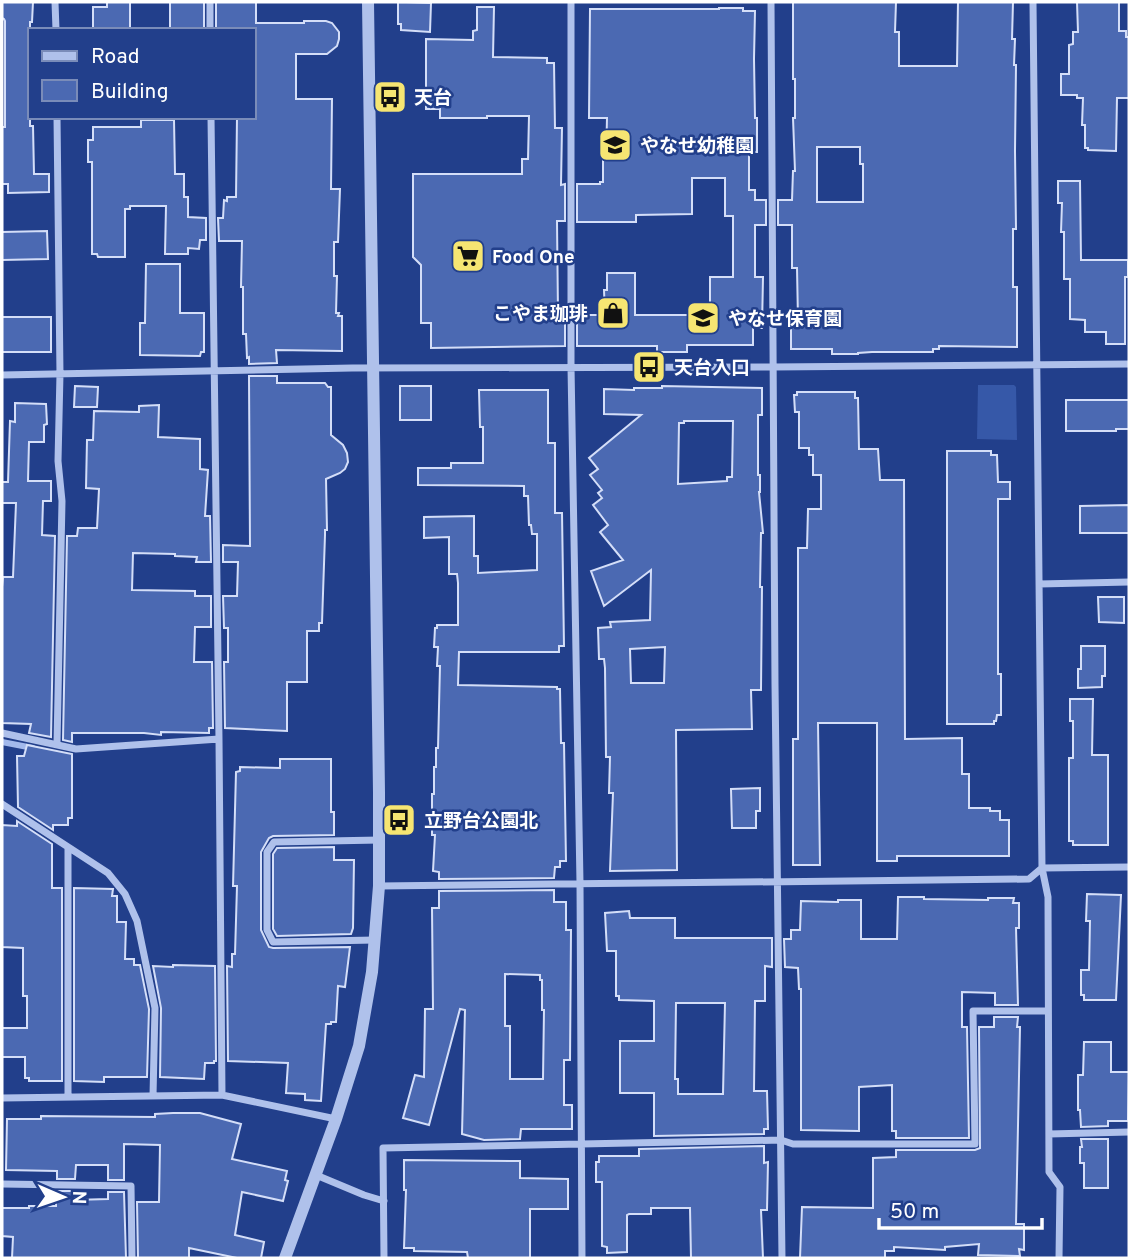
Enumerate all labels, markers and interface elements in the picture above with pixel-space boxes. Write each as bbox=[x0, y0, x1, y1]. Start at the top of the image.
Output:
legend bbox=[28, 28, 256, 119]
text: Road bbox=[91, 44, 140, 71]
bus stop icon: 天台 bbox=[371, 78, 409, 116]
text: Building bbox=[91, 79, 169, 106]
place label: 天台 bbox=[414, 87, 452, 111]
school or university icon: やなせ幼稚園 bbox=[596, 126, 634, 164]
place label: やなせ幼稚園 bbox=[640, 135, 754, 159]
supermarket icon: Food One bbox=[449, 237, 487, 275]
place label: Food One bbox=[492, 246, 575, 270]
shop icon: こやま珈琲 bbox=[594, 294, 632, 332]
school or university icon: やなせ保育園 bbox=[684, 299, 722, 337]
place label: こやま珈琲 bbox=[493, 303, 588, 327]
place label: やなせ保育園 bbox=[728, 308, 842, 332]
bus stop icon: 天台入口 bbox=[630, 348, 668, 386]
place label: 天台入口 bbox=[674, 357, 750, 381]
bus stop icon: 立野台公園北 bbox=[380, 801, 418, 839]
place label: 立野台公園北 bbox=[424, 810, 538, 834]
north arrow bbox=[28, 1162, 98, 1232]
scale bar bbox=[879, 1186, 1042, 1230]
text: N bbox=[66, 1190, 90, 1205]
text: 50 m bbox=[890, 1199, 939, 1226]

